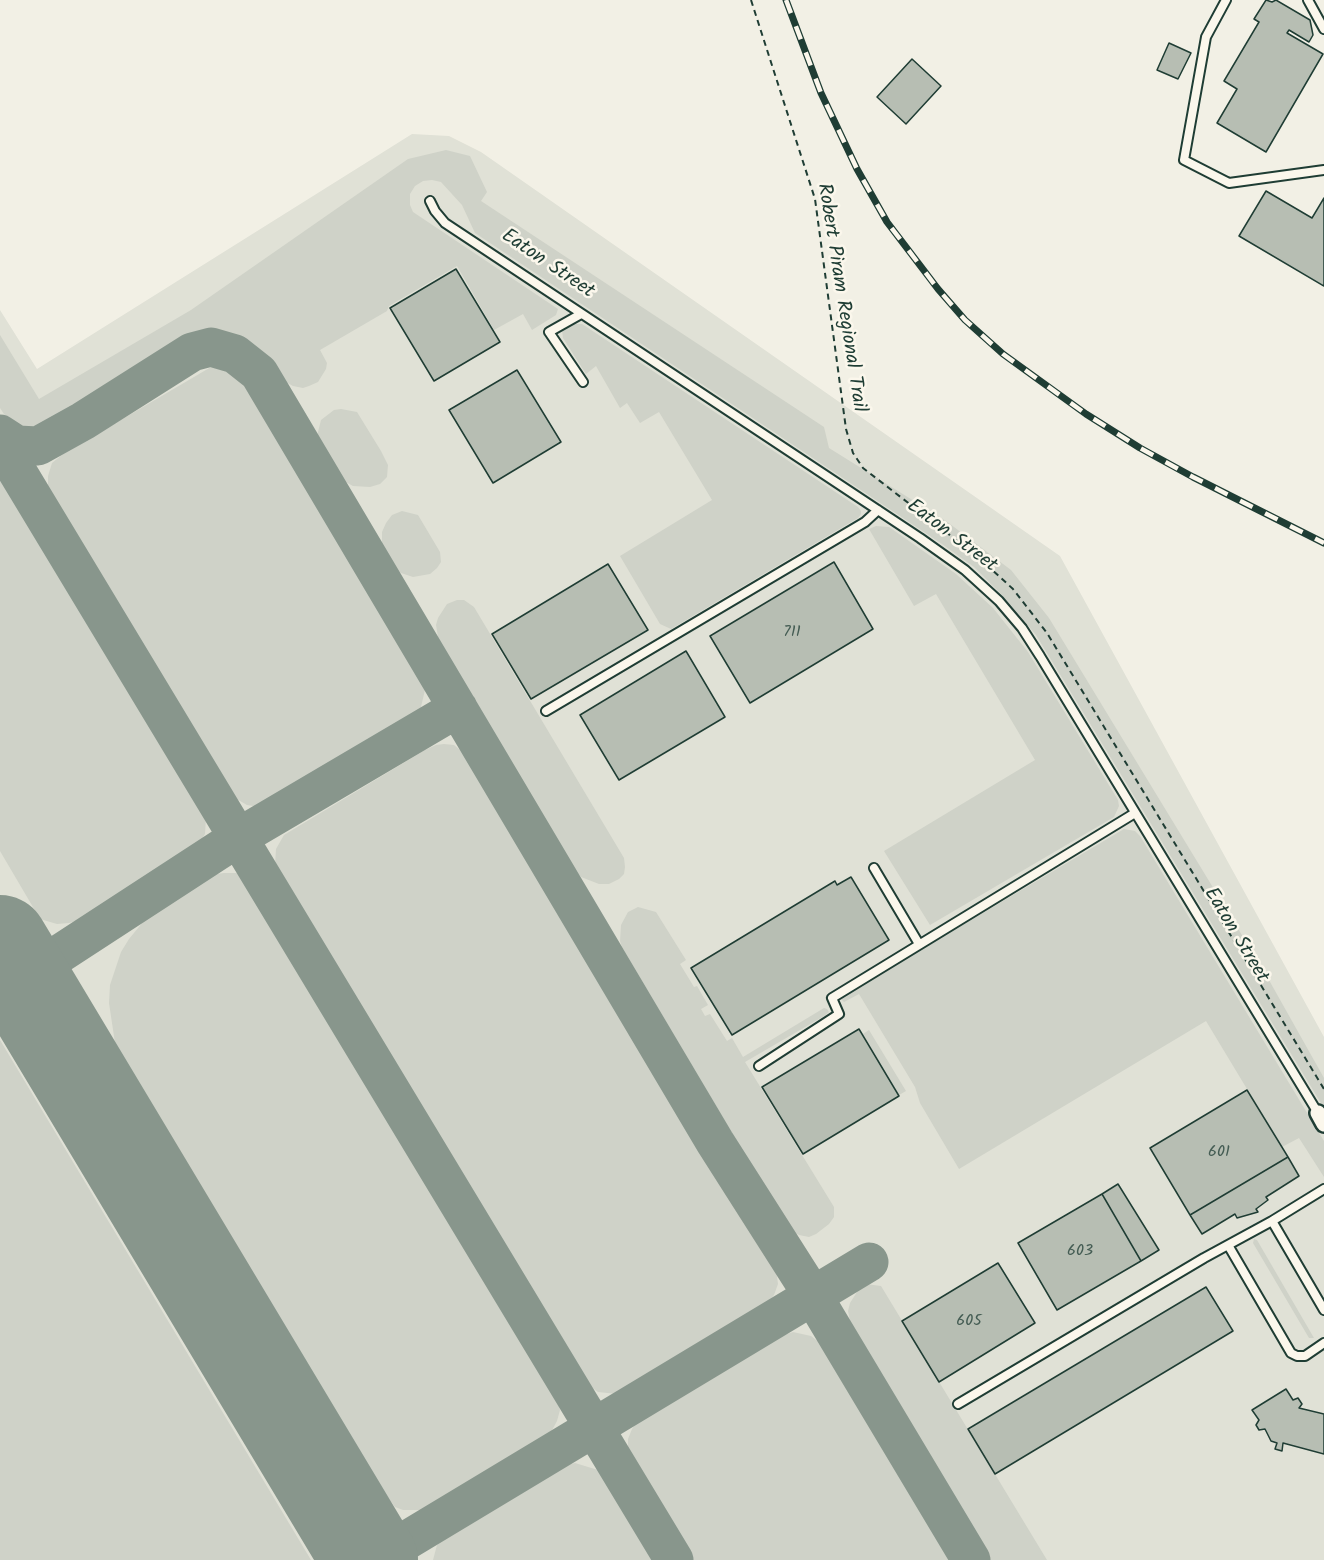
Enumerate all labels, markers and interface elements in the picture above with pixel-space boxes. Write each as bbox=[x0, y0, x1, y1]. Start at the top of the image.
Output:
street label: Robert Piram Regional Trail bbox=[810, 182, 870, 414]
street label: Eaton Street bbox=[496, 225, 598, 305]
street label: Eaton Street bbox=[901, 495, 1001, 579]
house number: 711 bbox=[783, 623, 801, 643]
street label: Eaton Street bbox=[1197, 884, 1273, 988]
house number: 601 bbox=[1208, 1143, 1230, 1163]
house number: 603 bbox=[1067, 1242, 1093, 1262]
house number: 605 bbox=[956, 1312, 982, 1332]

